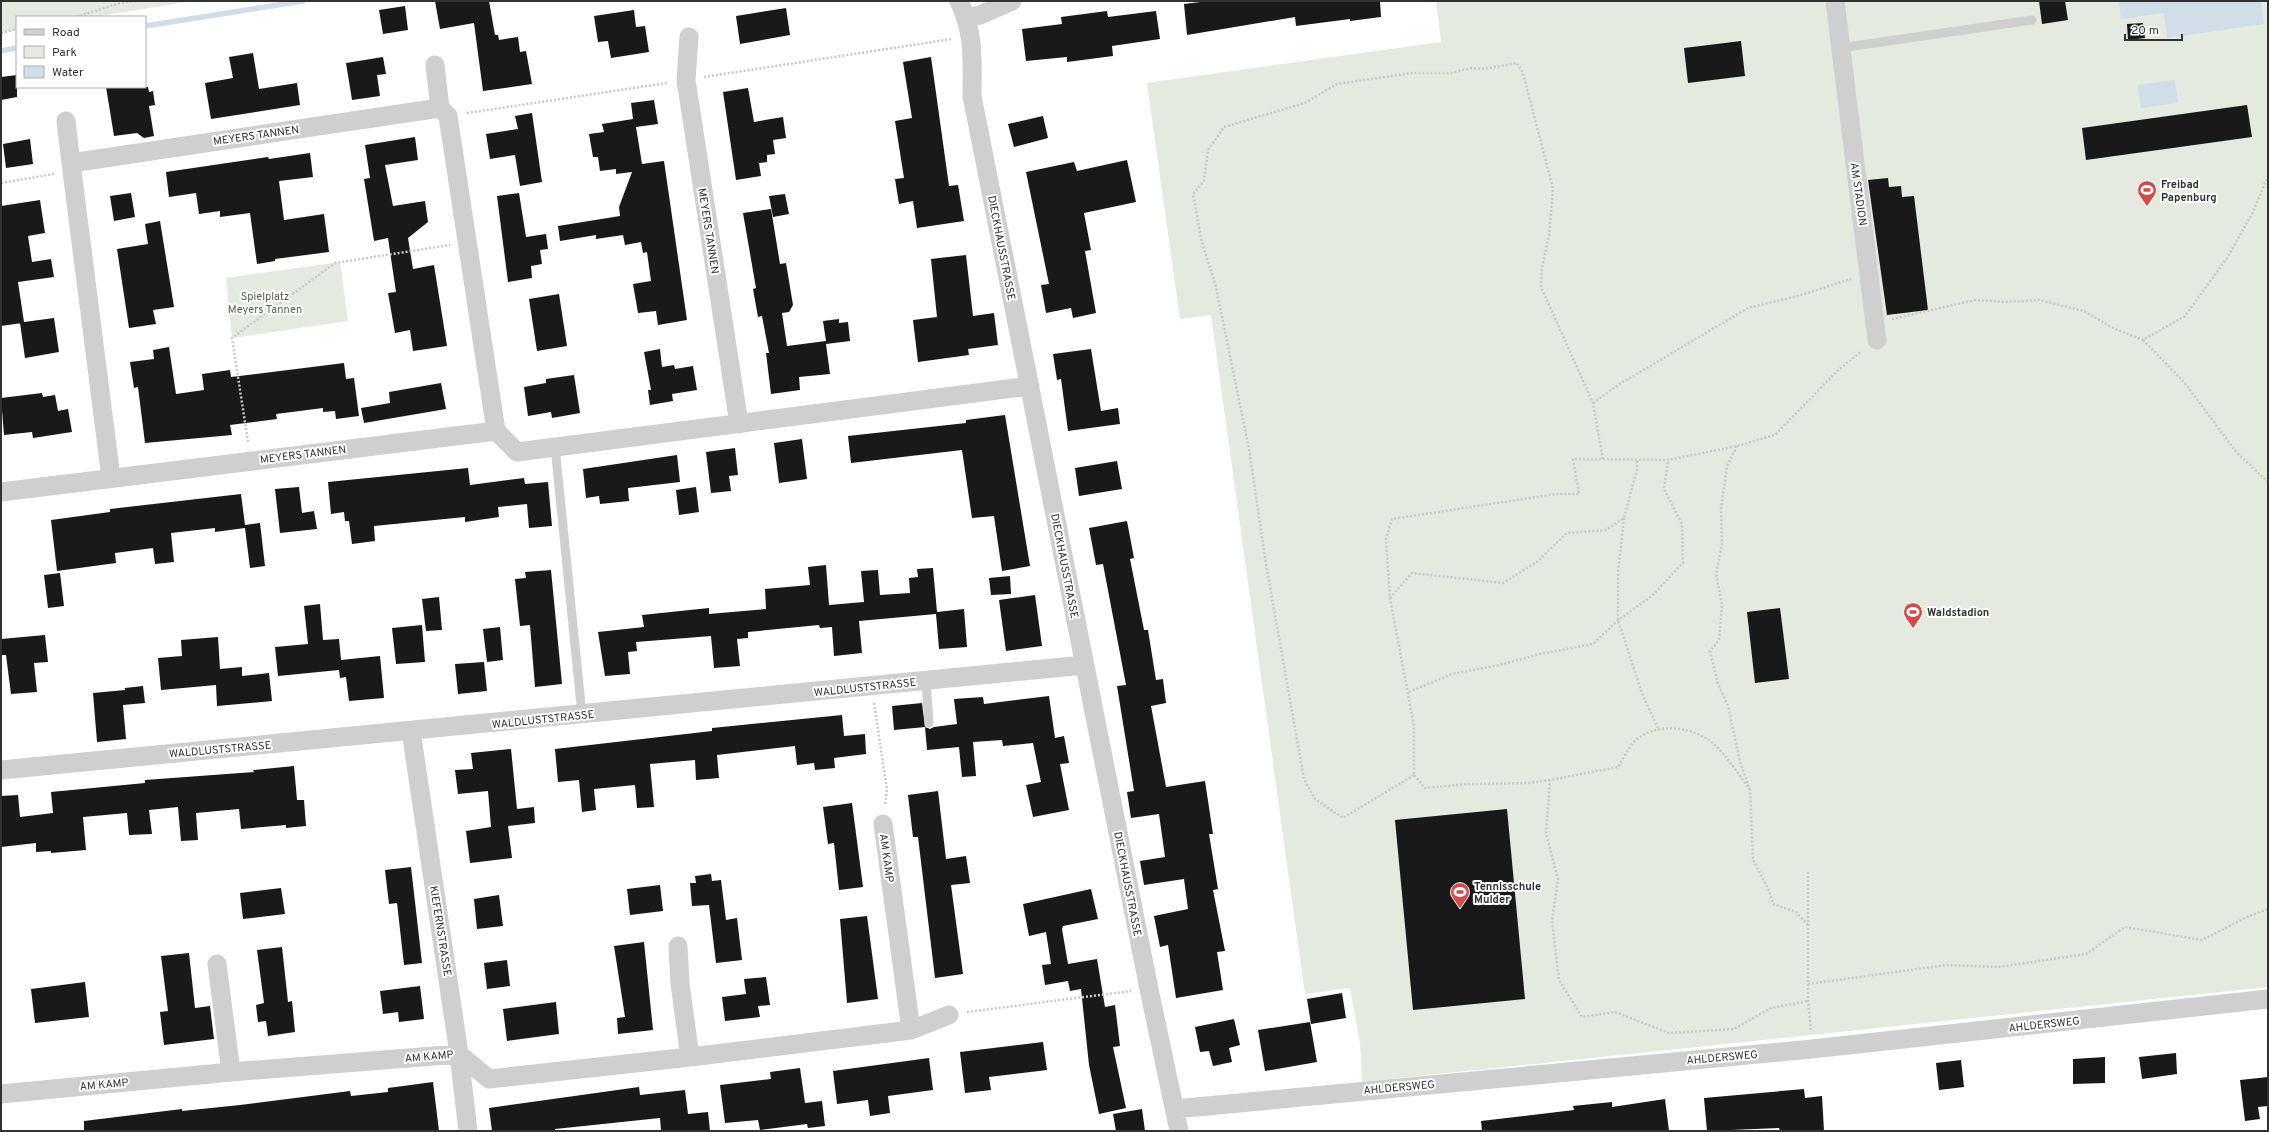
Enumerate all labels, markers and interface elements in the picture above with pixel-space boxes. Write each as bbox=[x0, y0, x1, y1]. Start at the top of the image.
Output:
legend bbox=[16, 16, 146, 88]
scale bar bbox=[2125, 16, 2182, 42]
text: 20 m bbox=[2131, 23, 2159, 39]
text: Road bbox=[52, 25, 80, 41]
text: Park bbox=[52, 45, 77, 61]
text: Water bbox=[52, 65, 84, 81]
street label: MEYERS TANNEN bbox=[212, 123, 300, 149]
street label: AM STADION bbox=[1847, 162, 1869, 227]
place label: Freibad Papenburg bbox=[2161, 178, 2217, 205]
sports icon: Freibad Papenburg bbox=[2136, 179, 2158, 207]
street label: MEYERS TANNEN bbox=[694, 187, 722, 275]
street label: DIECKHAUSSTRASSE bbox=[984, 195, 1018, 302]
park label: Spielplatz Meyers Tannen bbox=[228, 290, 302, 317]
street label: MEYERS TANNEN bbox=[259, 443, 347, 467]
street label: DIECKHAUSSTRASSE bbox=[1047, 513, 1081, 620]
sports icon: Waldstadion bbox=[1902, 601, 1924, 629]
place label: Waldstadion bbox=[1927, 606, 1989, 620]
street label: WALDLUSTSTRASSE bbox=[813, 676, 917, 700]
street label: WALDLUSTSTRASSE bbox=[491, 708, 595, 732]
street label: WALDLUSTSTRASSE bbox=[168, 739, 272, 761]
street label: DIECKHAUSSTRASSE bbox=[1110, 831, 1144, 938]
street label: AM KAMP bbox=[876, 833, 896, 883]
place label: Tennisschule Mulder bbox=[1474, 880, 1541, 907]
sports icon: Tennisschule Mulder bbox=[1449, 881, 1471, 909]
street label: KIEFERNSTRASSE bbox=[426, 885, 454, 977]
street label: AHLDERSWEG bbox=[2008, 1014, 2080, 1036]
street label: AM KAMP bbox=[404, 1048, 454, 1066]
street label: AHLDERSWEG bbox=[1686, 1048, 1758, 1068]
street label: AM KAMP bbox=[79, 1076, 129, 1094]
street label: AHLDERSWEG bbox=[1363, 1078, 1435, 1098]

